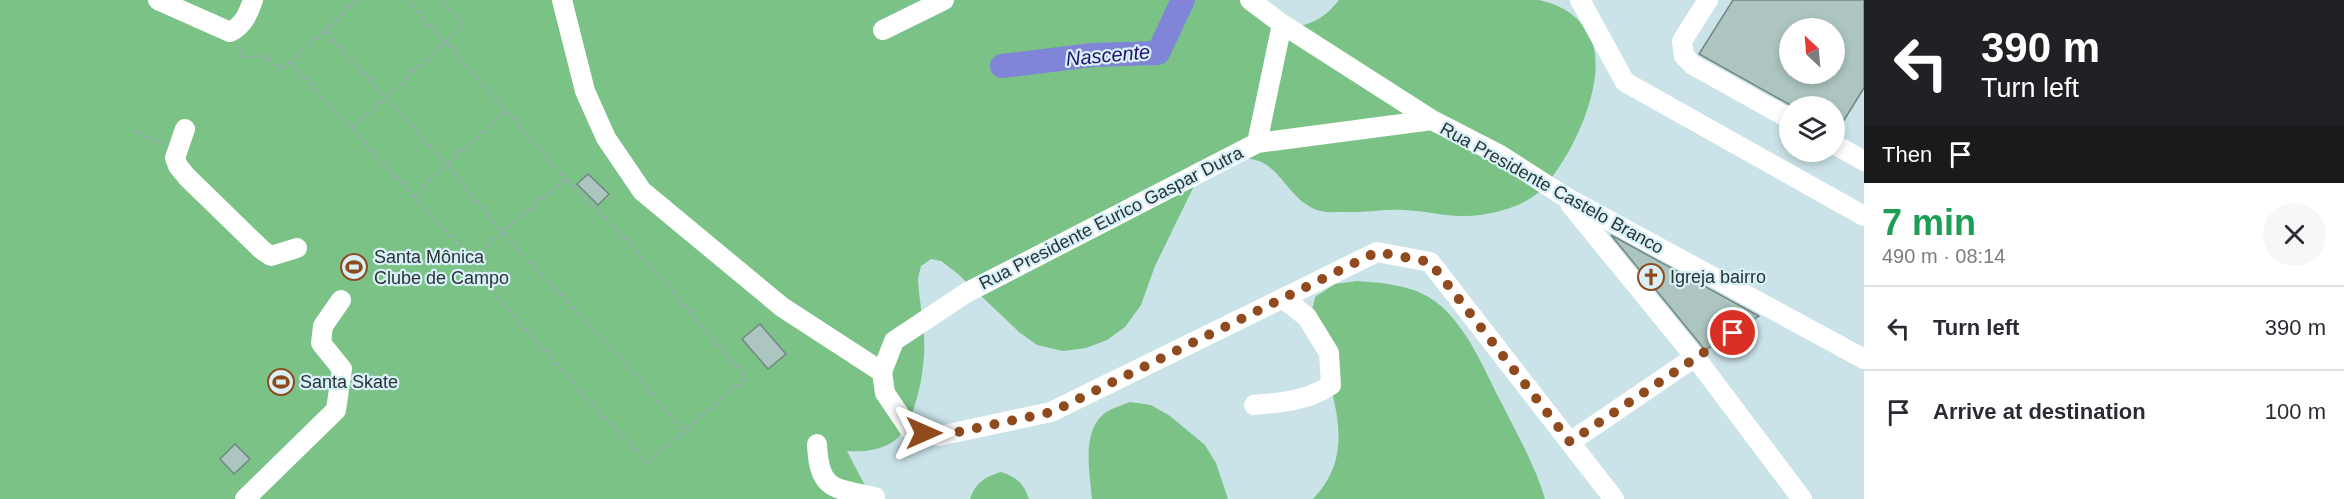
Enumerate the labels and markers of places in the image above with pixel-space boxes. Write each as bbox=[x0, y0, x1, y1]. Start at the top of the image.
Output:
place label: Santa Mônica Clube de Campo bbox=[374, 247, 509, 288]
sports icon: Santa Mônica Clube de Campo bbox=[339, 252, 369, 282]
church icon: Igreja bairro bbox=[1636, 262, 1666, 292]
place label: Igreja bairro bbox=[1670, 267, 1766, 287]
pin bbox=[1707, 307, 1758, 358]
sports icon: Santa Skate bbox=[266, 367, 296, 397]
place label: Santa Skate bbox=[300, 372, 398, 392]

